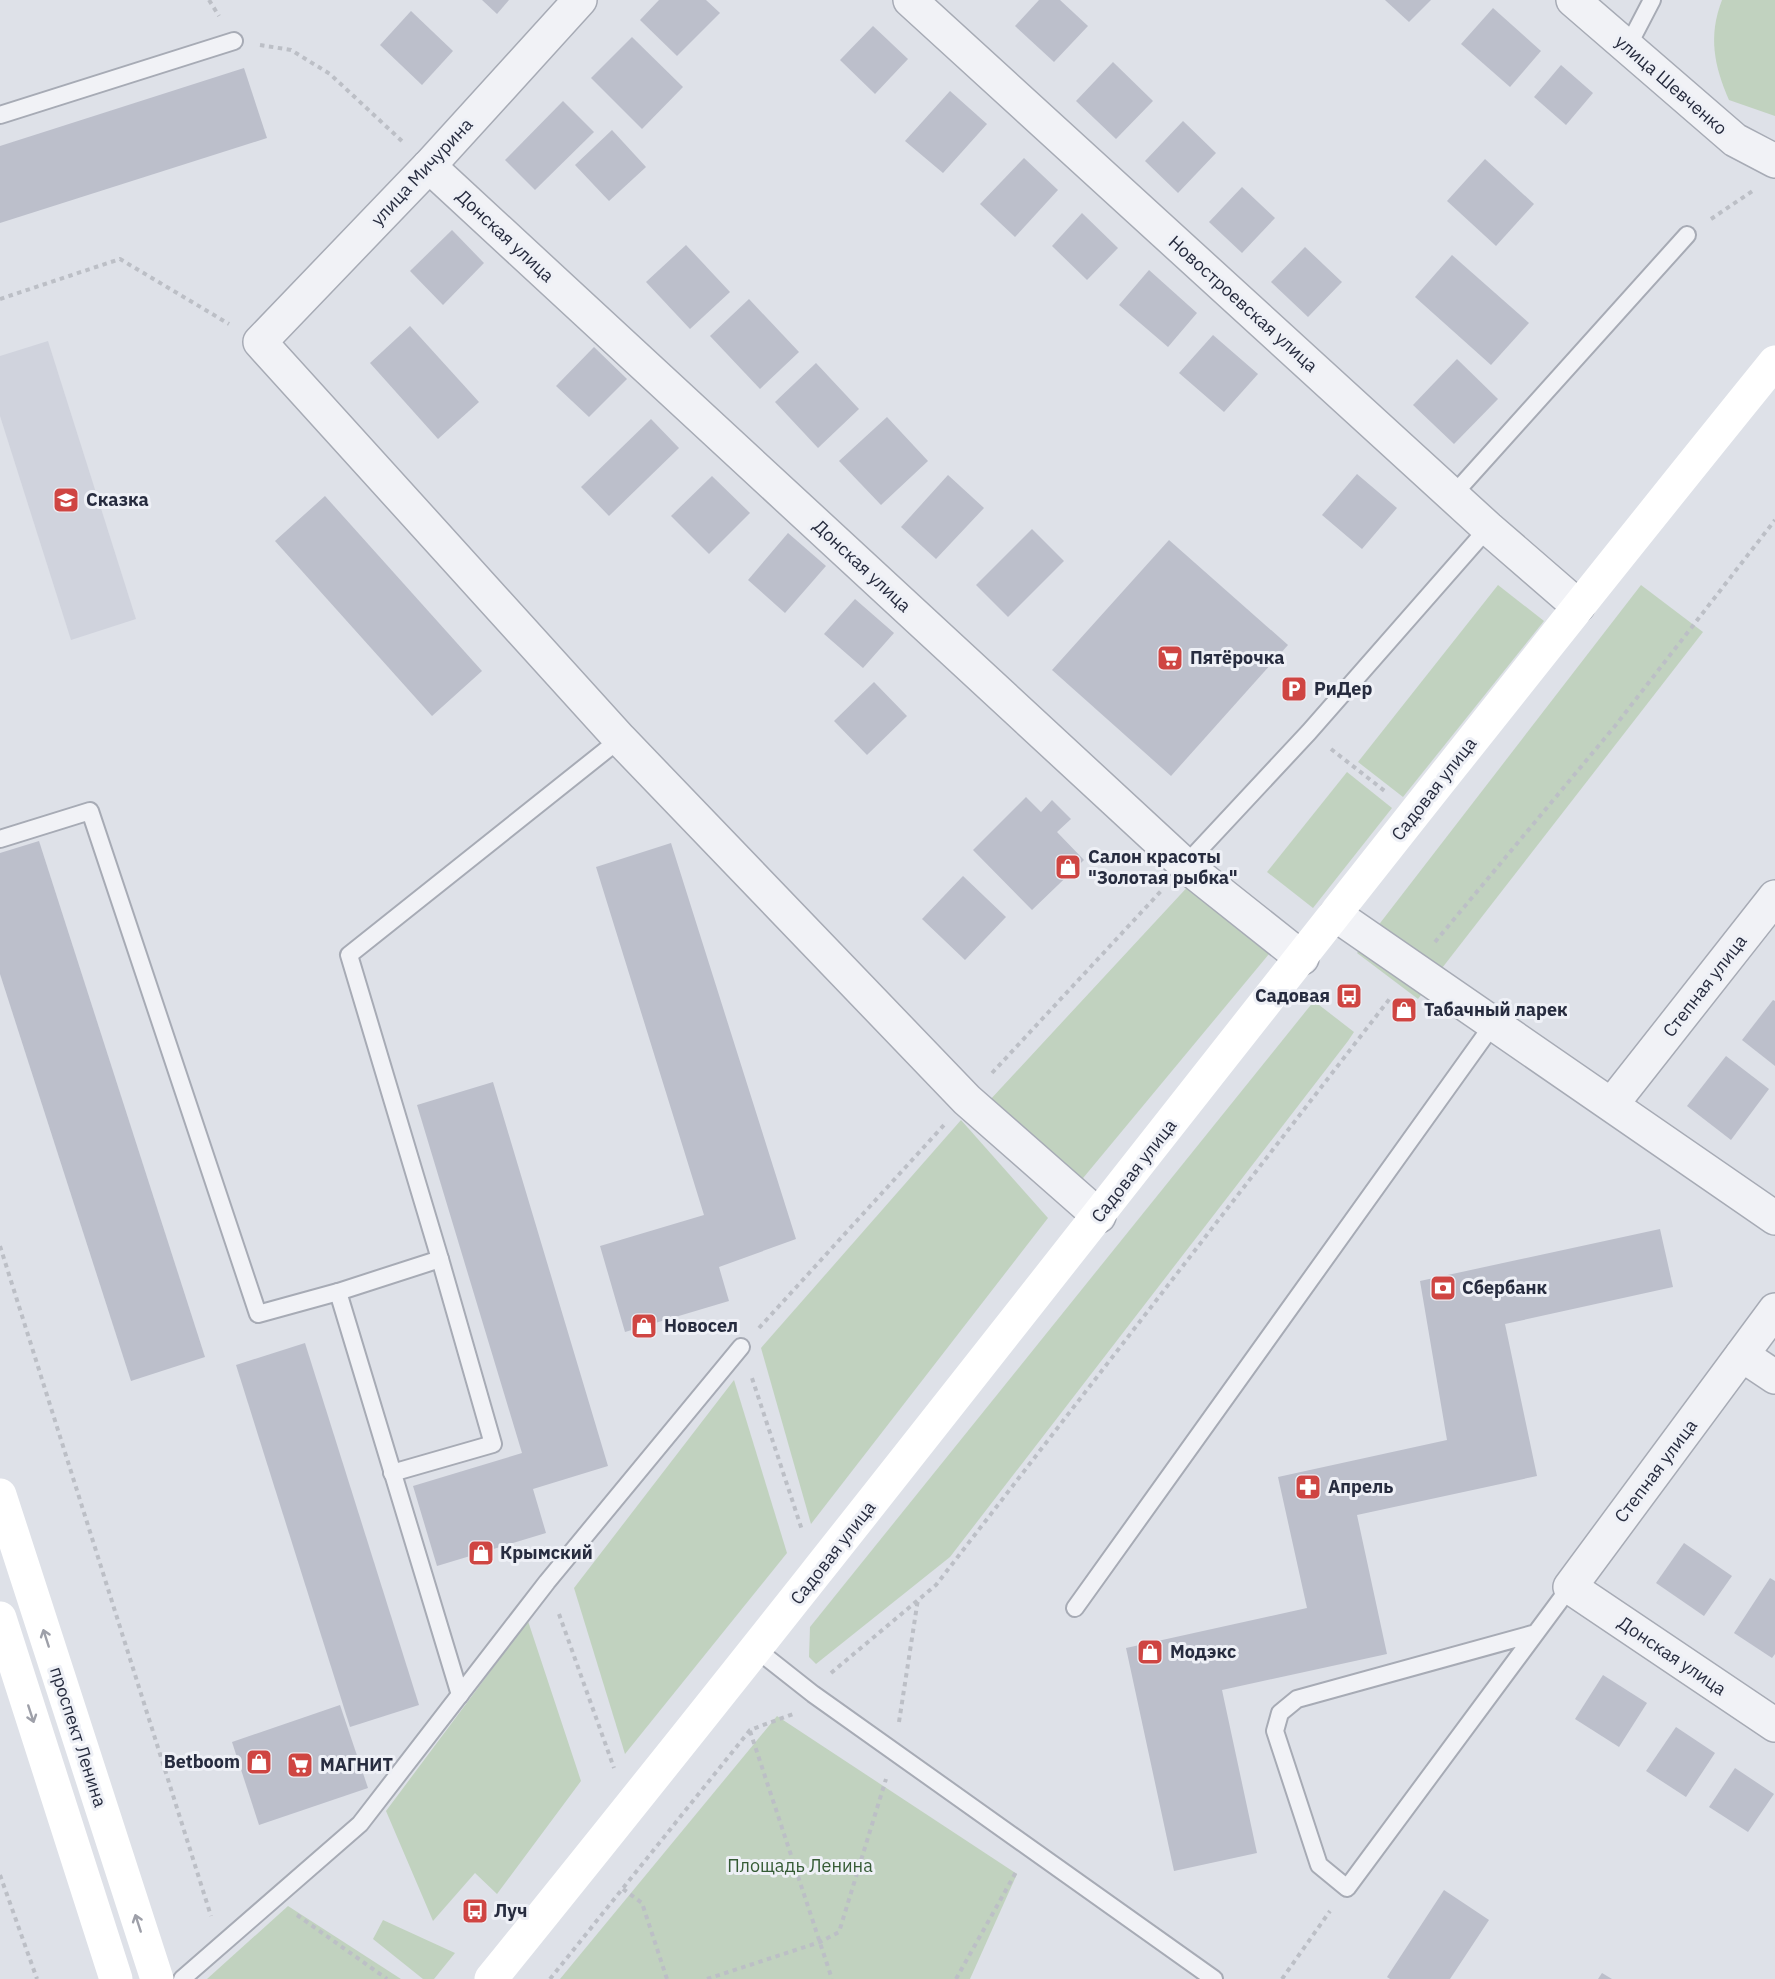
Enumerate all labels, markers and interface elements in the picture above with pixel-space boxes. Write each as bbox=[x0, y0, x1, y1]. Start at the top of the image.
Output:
street label: улица Шевченко bbox=[1611, 30, 1732, 140]
street label: улица Мичурина bbox=[366, 113, 478, 230]
street label: Донская улица bbox=[452, 184, 559, 287]
street label: Новостроевская улица bbox=[1164, 230, 1323, 377]
school or university icon: Сказка bbox=[51, 485, 81, 515]
place label: Сказка bbox=[86, 488, 149, 511]
street label: Донская улица bbox=[809, 514, 916, 617]
supermarket icon: Пятёрочка bbox=[1155, 643, 1185, 673]
place label: Пятёрочка bbox=[1190, 646, 1284, 669]
parking icon: РиДер bbox=[1279, 674, 1309, 704]
place label: РиДер bbox=[1314, 677, 1372, 700]
street label: Садовая улица bbox=[1386, 732, 1481, 845]
place label: Салон красоты "Золотая рыбка" bbox=[1088, 845, 1238, 889]
shop icon: Салон красоты "Золотая рыбка" bbox=[1053, 852, 1083, 882]
street label: Степная улица bbox=[1658, 930, 1752, 1041]
bus stop icon: Садовая bbox=[1334, 981, 1364, 1011]
place label: Садовая bbox=[1255, 984, 1330, 1007]
shop icon: Табачный ларек bbox=[1389, 995, 1419, 1025]
place label: Табачный ларек bbox=[1424, 998, 1568, 1021]
street label: Садовая улица bbox=[1086, 1114, 1181, 1227]
bank icon: Сбербанк bbox=[1428, 1273, 1458, 1303]
place label: Сбербанк bbox=[1462, 1276, 1547, 1299]
shop icon: Новосел bbox=[629, 1311, 659, 1341]
place label: Новосел bbox=[664, 1314, 738, 1337]
street label: Степная улица bbox=[1609, 1414, 1702, 1527]
pharmacy icon: Апрель bbox=[1293, 1472, 1323, 1502]
place label: Апрель bbox=[1328, 1475, 1393, 1498]
street label: Садовая улица bbox=[785, 1496, 880, 1609]
shop icon: Крымский bbox=[466, 1538, 496, 1568]
place label: Крымский bbox=[500, 1541, 593, 1564]
street label: Донская улица bbox=[1614, 1611, 1731, 1700]
one-way arrow bbox=[40, 1629, 51, 1648]
shop icon: Модэкс bbox=[1135, 1637, 1165, 1667]
place label: Модэкс bbox=[1170, 1640, 1236, 1663]
street label: проспект Ленина bbox=[45, 1664, 112, 1810]
one-way arrow bbox=[26, 1704, 37, 1723]
shop icon: Betboom bbox=[244, 1747, 274, 1777]
place label: Betboom bbox=[164, 1750, 240, 1773]
supermarket icon: МАГНИТ bbox=[285, 1750, 315, 1780]
place label: МАГНИТ bbox=[320, 1753, 393, 1776]
park label: Площадь Ленина bbox=[727, 1854, 873, 1877]
bus stop icon: Луч bbox=[460, 1896, 490, 1926]
place label: Луч bbox=[494, 1899, 527, 1922]
one-way arrow bbox=[132, 1915, 143, 1933]

